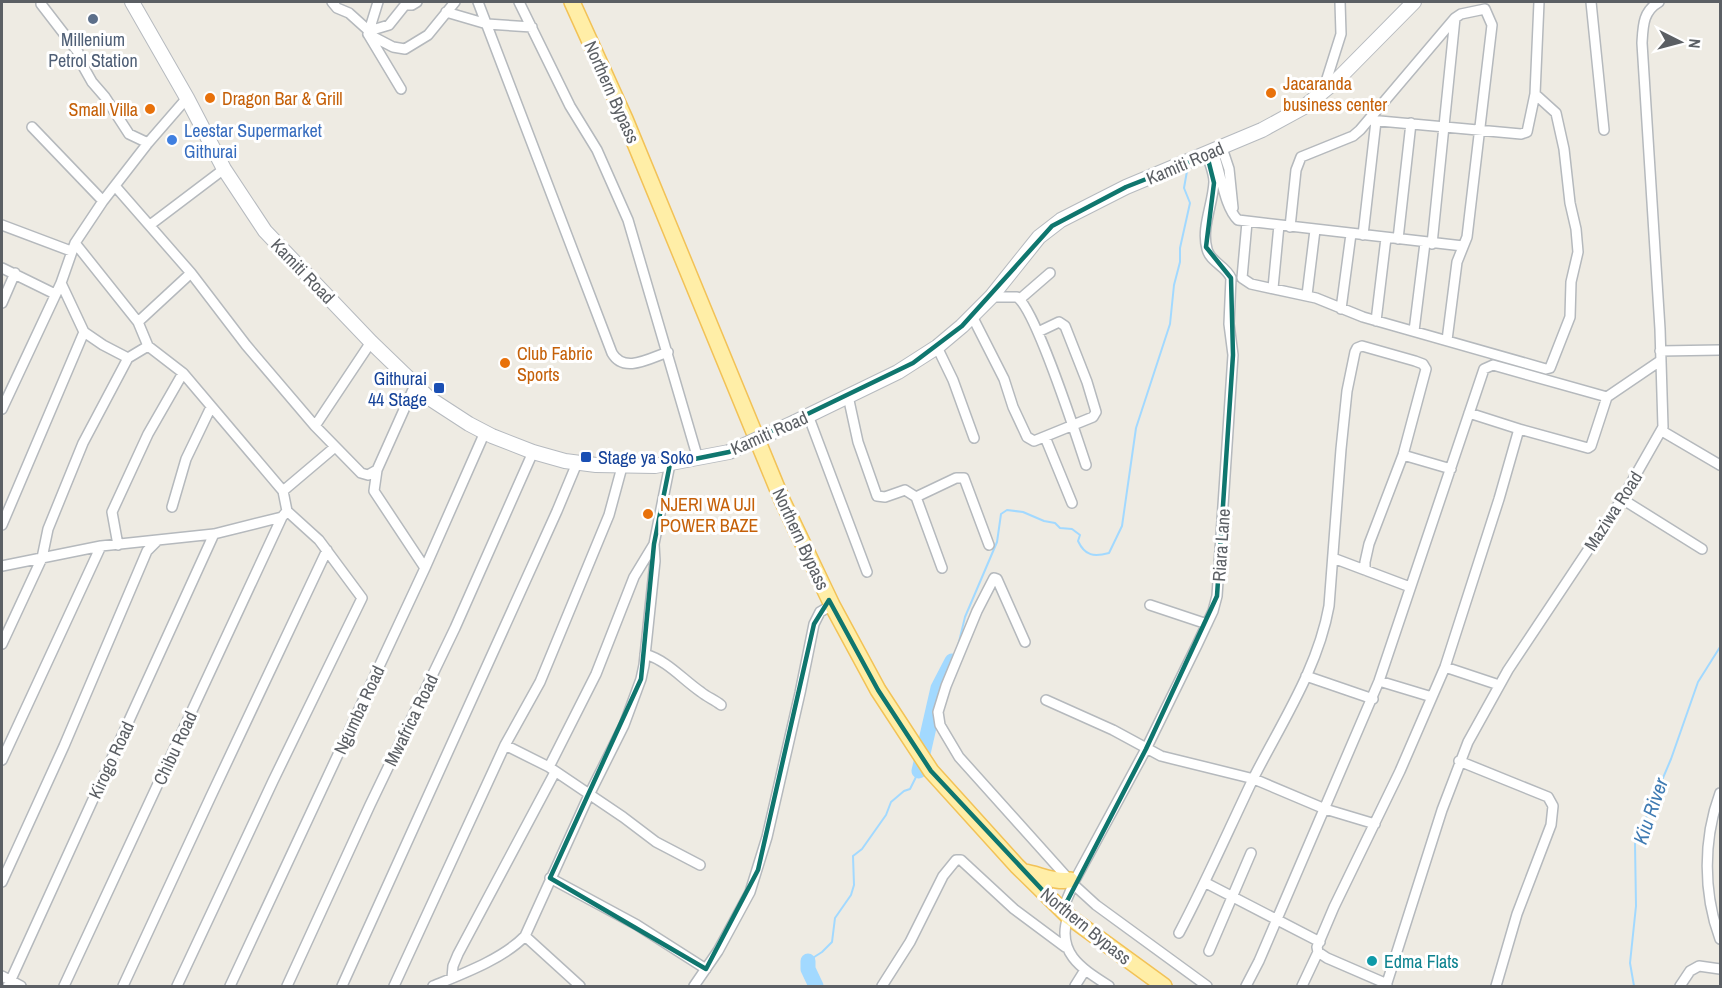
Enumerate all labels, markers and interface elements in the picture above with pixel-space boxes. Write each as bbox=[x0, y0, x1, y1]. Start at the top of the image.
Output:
marker: Millenium Petrol Station bbox=[86, 12, 100, 26]
north arrow bbox=[1650, 12, 1710, 72]
place label: Millenium Petrol Station bbox=[48, 27, 138, 73]
street label: Northern Bypass bbox=[578, 37, 646, 147]
text: N bbox=[1683, 38, 1706, 49]
place label: Jacaranda business center bbox=[1283, 71, 1387, 117]
place label: Dragon Bar & Grill bbox=[222, 86, 343, 111]
marker: Jacaranda business center bbox=[1264, 86, 1278, 100]
marker: Dragon Bar & Grill bbox=[203, 91, 217, 105]
place label: Small Villa bbox=[69, 97, 138, 122]
marker: Small Villa bbox=[143, 102, 157, 116]
place label: Leestar Supermarket Githurai bbox=[184, 118, 322, 164]
marker: Leestar Supermarket Githurai bbox=[165, 133, 179, 147]
street label: Kamiti Road bbox=[1142, 135, 1228, 191]
street label: Kamiti Road bbox=[266, 233, 340, 309]
place label: Club Fabric Sports bbox=[517, 341, 593, 387]
marker: Club Fabric Sports bbox=[498, 356, 512, 370]
place label: Githurai 44 Stage bbox=[368, 366, 427, 412]
marker: Githurai 44 Stage bbox=[432, 381, 446, 395]
street label: Kamiti Road bbox=[726, 405, 812, 461]
place label: Stage ya Soko bbox=[598, 445, 694, 470]
marker: Stage ya Soko bbox=[579, 450, 593, 464]
street label: Maziwa Road bbox=[1578, 466, 1648, 556]
street label: Northern Bypass bbox=[766, 484, 836, 594]
place label: NJERI WA UJI POWER BAZE bbox=[660, 492, 758, 538]
marker: NJERI WA UJI POWER BAZE bbox=[641, 507, 655, 521]
street label: Riara Lane bbox=[1206, 508, 1236, 582]
street label: Ngumba Road bbox=[328, 662, 390, 758]
street label: Mwafrica Road bbox=[378, 670, 444, 770]
street label: Chibu Road bbox=[147, 707, 203, 789]
street label: Kirogo Road bbox=[82, 717, 140, 803]
water label: Kiu River bbox=[1626, 774, 1674, 848]
street label: Northern Bypass bbox=[1035, 882, 1137, 970]
place label: Edma Flats bbox=[1384, 949, 1459, 974]
marker: Edma Flats bbox=[1365, 954, 1379, 968]

